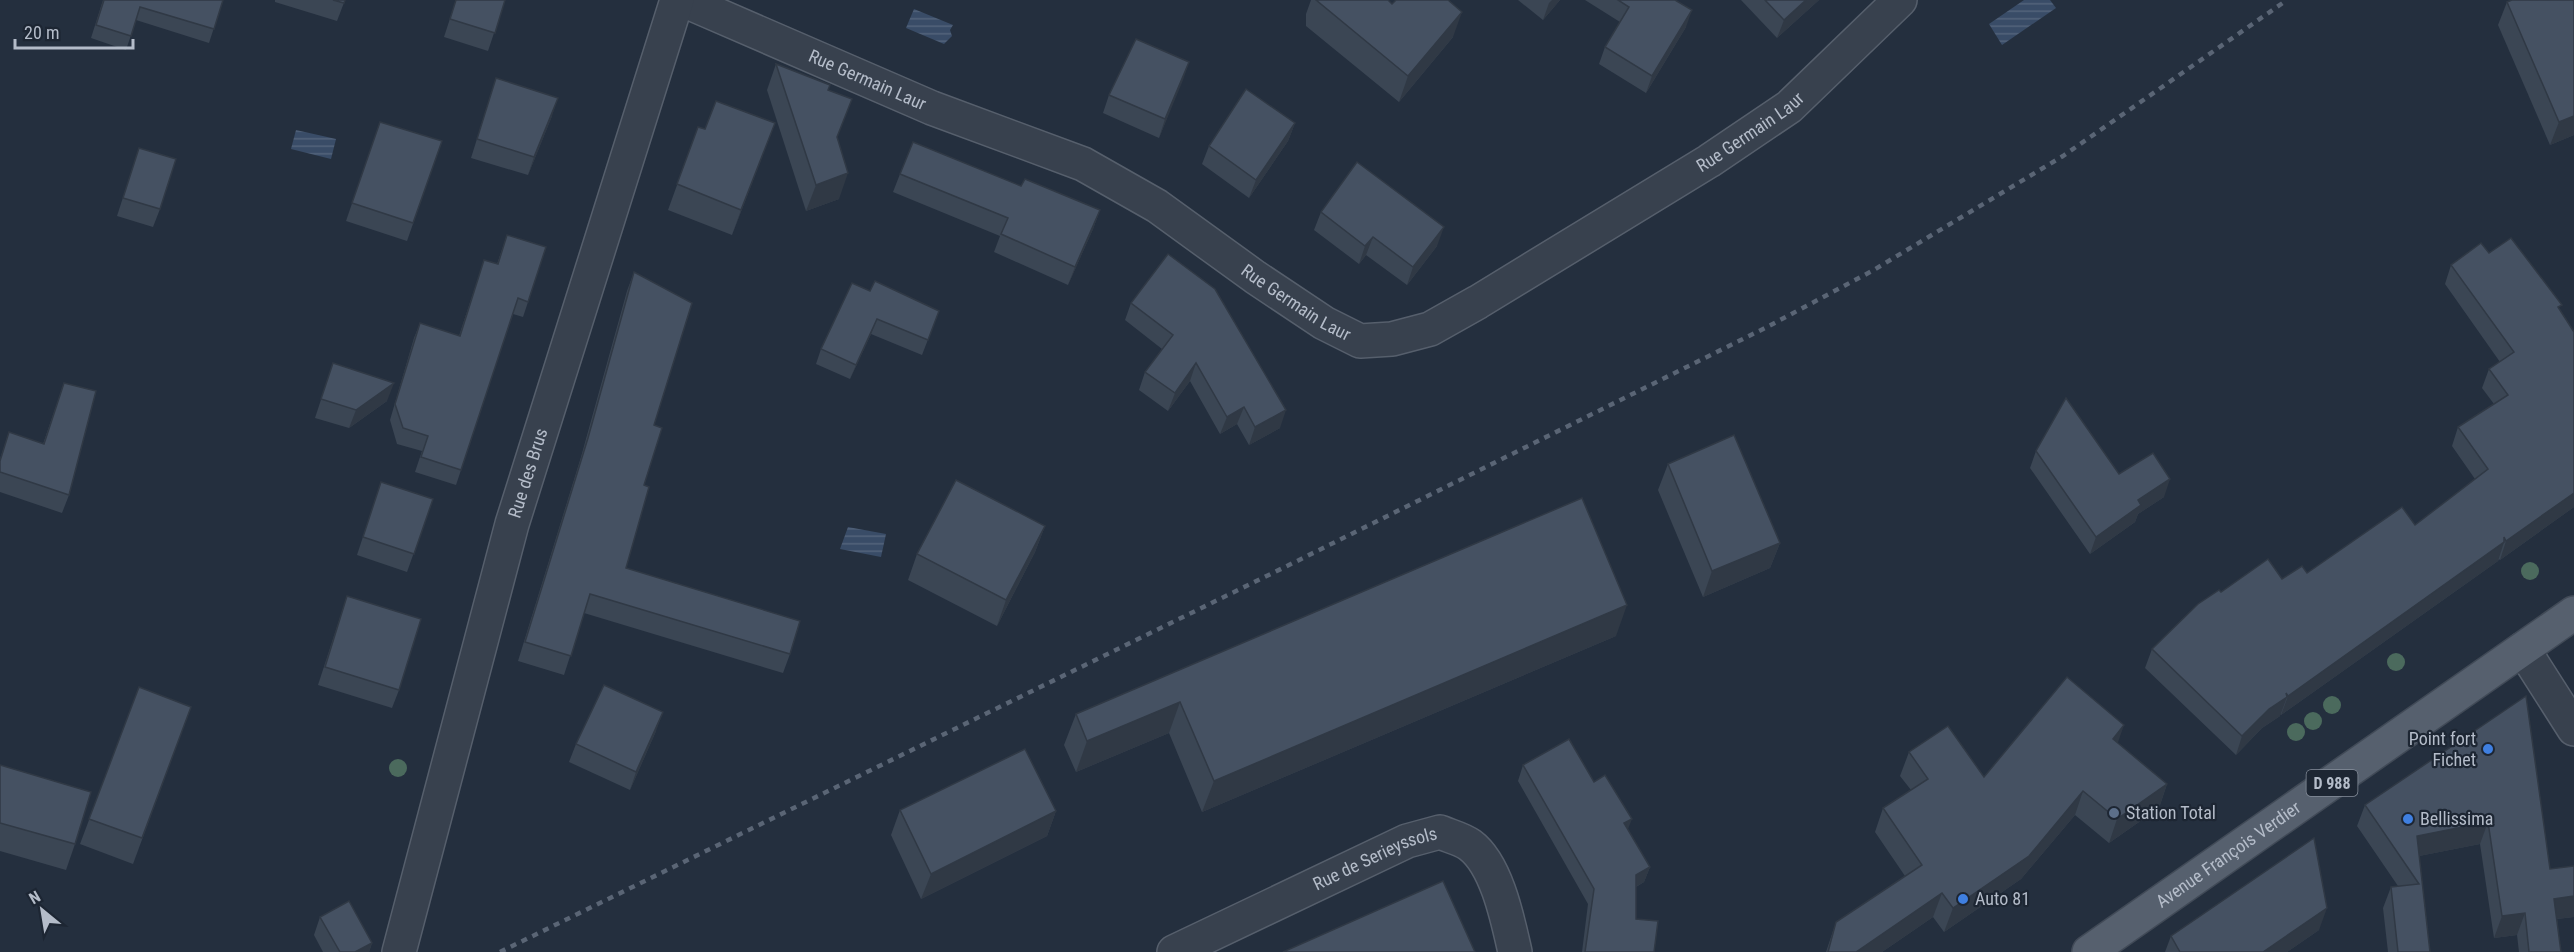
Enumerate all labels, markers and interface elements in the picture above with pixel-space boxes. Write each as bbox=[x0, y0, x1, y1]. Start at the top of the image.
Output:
scale bar bbox=[15, 12, 134, 50]
text: 20 m bbox=[24, 22, 59, 43]
street label: Rue Germain Laur bbox=[806, 45, 930, 114]
street label: Rue Germain Laur bbox=[1692, 87, 1808, 176]
street label: Rue Germain Laur bbox=[1237, 260, 1355, 345]
street label: Rue des Brus bbox=[504, 426, 551, 520]
place label: Point fort Fichet bbox=[2409, 728, 2476, 770]
marker: Point fort Fichet bbox=[2481, 742, 2495, 756]
road number: D 988 bbox=[2306, 770, 2358, 796]
street label: Avenue François Verdier bbox=[2152, 796, 2305, 912]
place label: Station Total bbox=[2126, 802, 2216, 823]
marker: Station Total bbox=[2107, 806, 2121, 820]
place label: Bellissima bbox=[2420, 808, 2493, 829]
marker: Bellissima bbox=[2401, 812, 2415, 826]
street label: Rue de Serieyssols bbox=[1309, 822, 1439, 894]
north arrow bbox=[12, 880, 72, 940]
text: N bbox=[26, 887, 44, 908]
place label: Auto 81 bbox=[1975, 888, 2030, 909]
marker: Auto 81 bbox=[1956, 892, 1970, 906]

